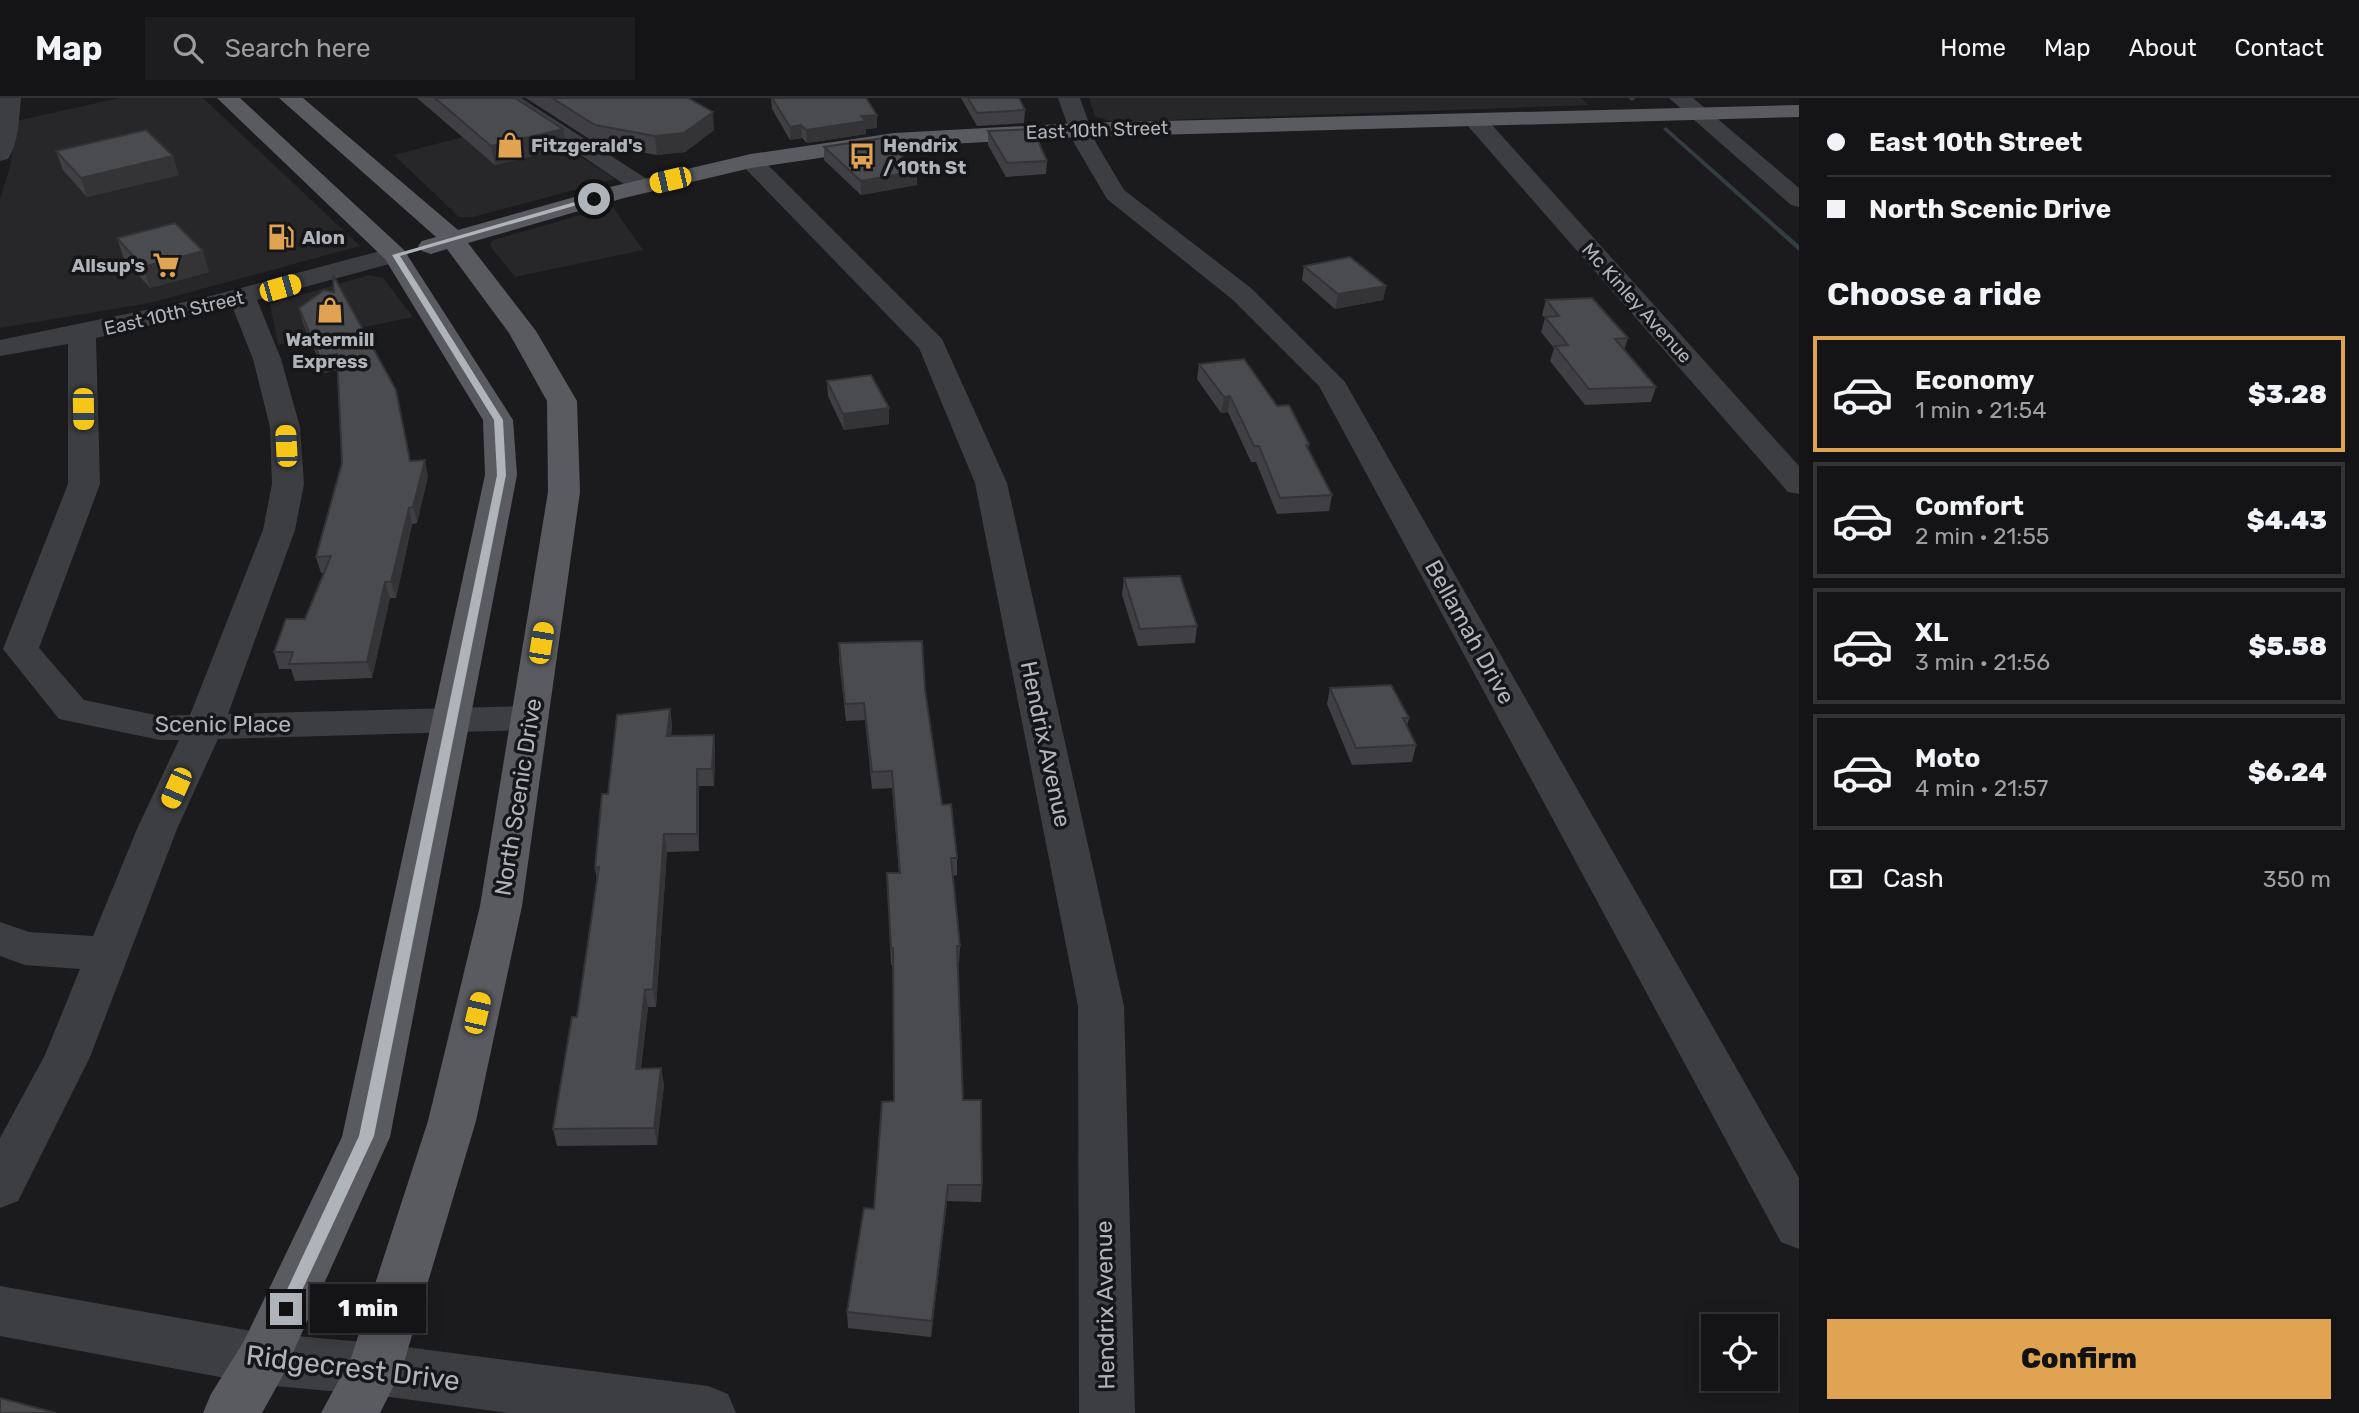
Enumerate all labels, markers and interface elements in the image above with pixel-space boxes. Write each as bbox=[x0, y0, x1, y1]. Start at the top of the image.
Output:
search box bbox=[145, 17, 635, 80]
text: Map bbox=[35, 29, 103, 68]
icon: search bbox=[169, 29, 207, 67]
text: Search here bbox=[225, 33, 370, 64]
text: Home bbox=[1940, 34, 2006, 62]
text: Map bbox=[2044, 34, 2091, 62]
text: About bbox=[2129, 34, 2197, 62]
text: Contact bbox=[2235, 34, 2324, 62]
street label: East 10th Street bbox=[1025, 116, 1169, 144]
text: East 10th Street bbox=[1869, 127, 2082, 158]
shop icon: Fitzgerald's bbox=[495, 130, 525, 160]
place label: Fitzgerald's bbox=[531, 134, 643, 157]
place label: Hendrix / 10th St bbox=[883, 134, 966, 179]
bus stop icon: Hendrix / 10th St bbox=[847, 141, 877, 171]
car bbox=[648, 165, 693, 195]
route start bbox=[578, 183, 610, 215]
text: North Scenic Drive bbox=[1869, 194, 2111, 225]
fuel station icon: Alon bbox=[266, 222, 296, 252]
place label: Alon bbox=[302, 226, 345, 249]
street label: Mc Kinley Avenue bbox=[1577, 238, 1697, 368]
supermarket icon: Allsup's bbox=[151, 250, 181, 280]
place label: Allsup's bbox=[72, 254, 145, 277]
car bbox=[257, 272, 304, 304]
text: Choose a ride bbox=[1827, 275, 2041, 313]
street label: East 10th Street bbox=[102, 286, 247, 340]
shop icon: Watermill Express bbox=[315, 295, 345, 325]
place label: Watermill Express bbox=[285, 328, 375, 373]
icon: car bbox=[1831, 363, 1894, 426]
text: Economy bbox=[1915, 365, 2034, 396]
text: $3.28 bbox=[2248, 379, 2327, 410]
car bbox=[73, 388, 94, 430]
text: 1 min · 21:54 bbox=[1915, 396, 2046, 424]
car bbox=[275, 424, 298, 468]
icon: car bbox=[1831, 489, 1894, 552]
text: Comfort bbox=[1915, 491, 2024, 522]
text: $4.43 bbox=[2247, 505, 2327, 536]
text: 2 min · 21:55 bbox=[1915, 522, 2050, 550]
street label: Bellamah Drive bbox=[1419, 555, 1521, 709]
icon: car bbox=[1831, 615, 1894, 678]
text: XL bbox=[1915, 617, 1948, 648]
car bbox=[528, 621, 555, 665]
text: $5.58 bbox=[2249, 631, 2327, 662]
text: 3 min · 21:56 bbox=[1915, 648, 2050, 676]
street label: Hendrix Avenue bbox=[1015, 658, 1077, 830]
street label: North Scenic Drive bbox=[489, 696, 547, 898]
street label: Scenic Place bbox=[155, 710, 291, 738]
icon: car bbox=[1831, 741, 1894, 804]
text: Moto bbox=[1915, 743, 1980, 774]
text: $6.24 bbox=[2248, 757, 2327, 788]
car bbox=[158, 765, 195, 811]
text: 4 min · 21:57 bbox=[1915, 774, 2048, 802]
icon: cash bbox=[1827, 860, 1865, 898]
text: Cash bbox=[1883, 863, 1944, 894]
text: 350 m bbox=[2263, 865, 2331, 893]
car bbox=[463, 990, 492, 1036]
street label: Hendrix Avenue bbox=[1090, 1220, 1120, 1390]
callout: 1 min bbox=[310, 1284, 426, 1334]
route end bbox=[270, 1293, 302, 1325]
text: 1 min bbox=[338, 1294, 398, 1322]
map controls bbox=[1701, 1314, 1778, 1391]
button: locate bbox=[1701, 1314, 1778, 1391]
button: Confirm bbox=[1827, 1319, 2331, 1399]
street label: Ridgecrest Drive bbox=[244, 1339, 462, 1397]

